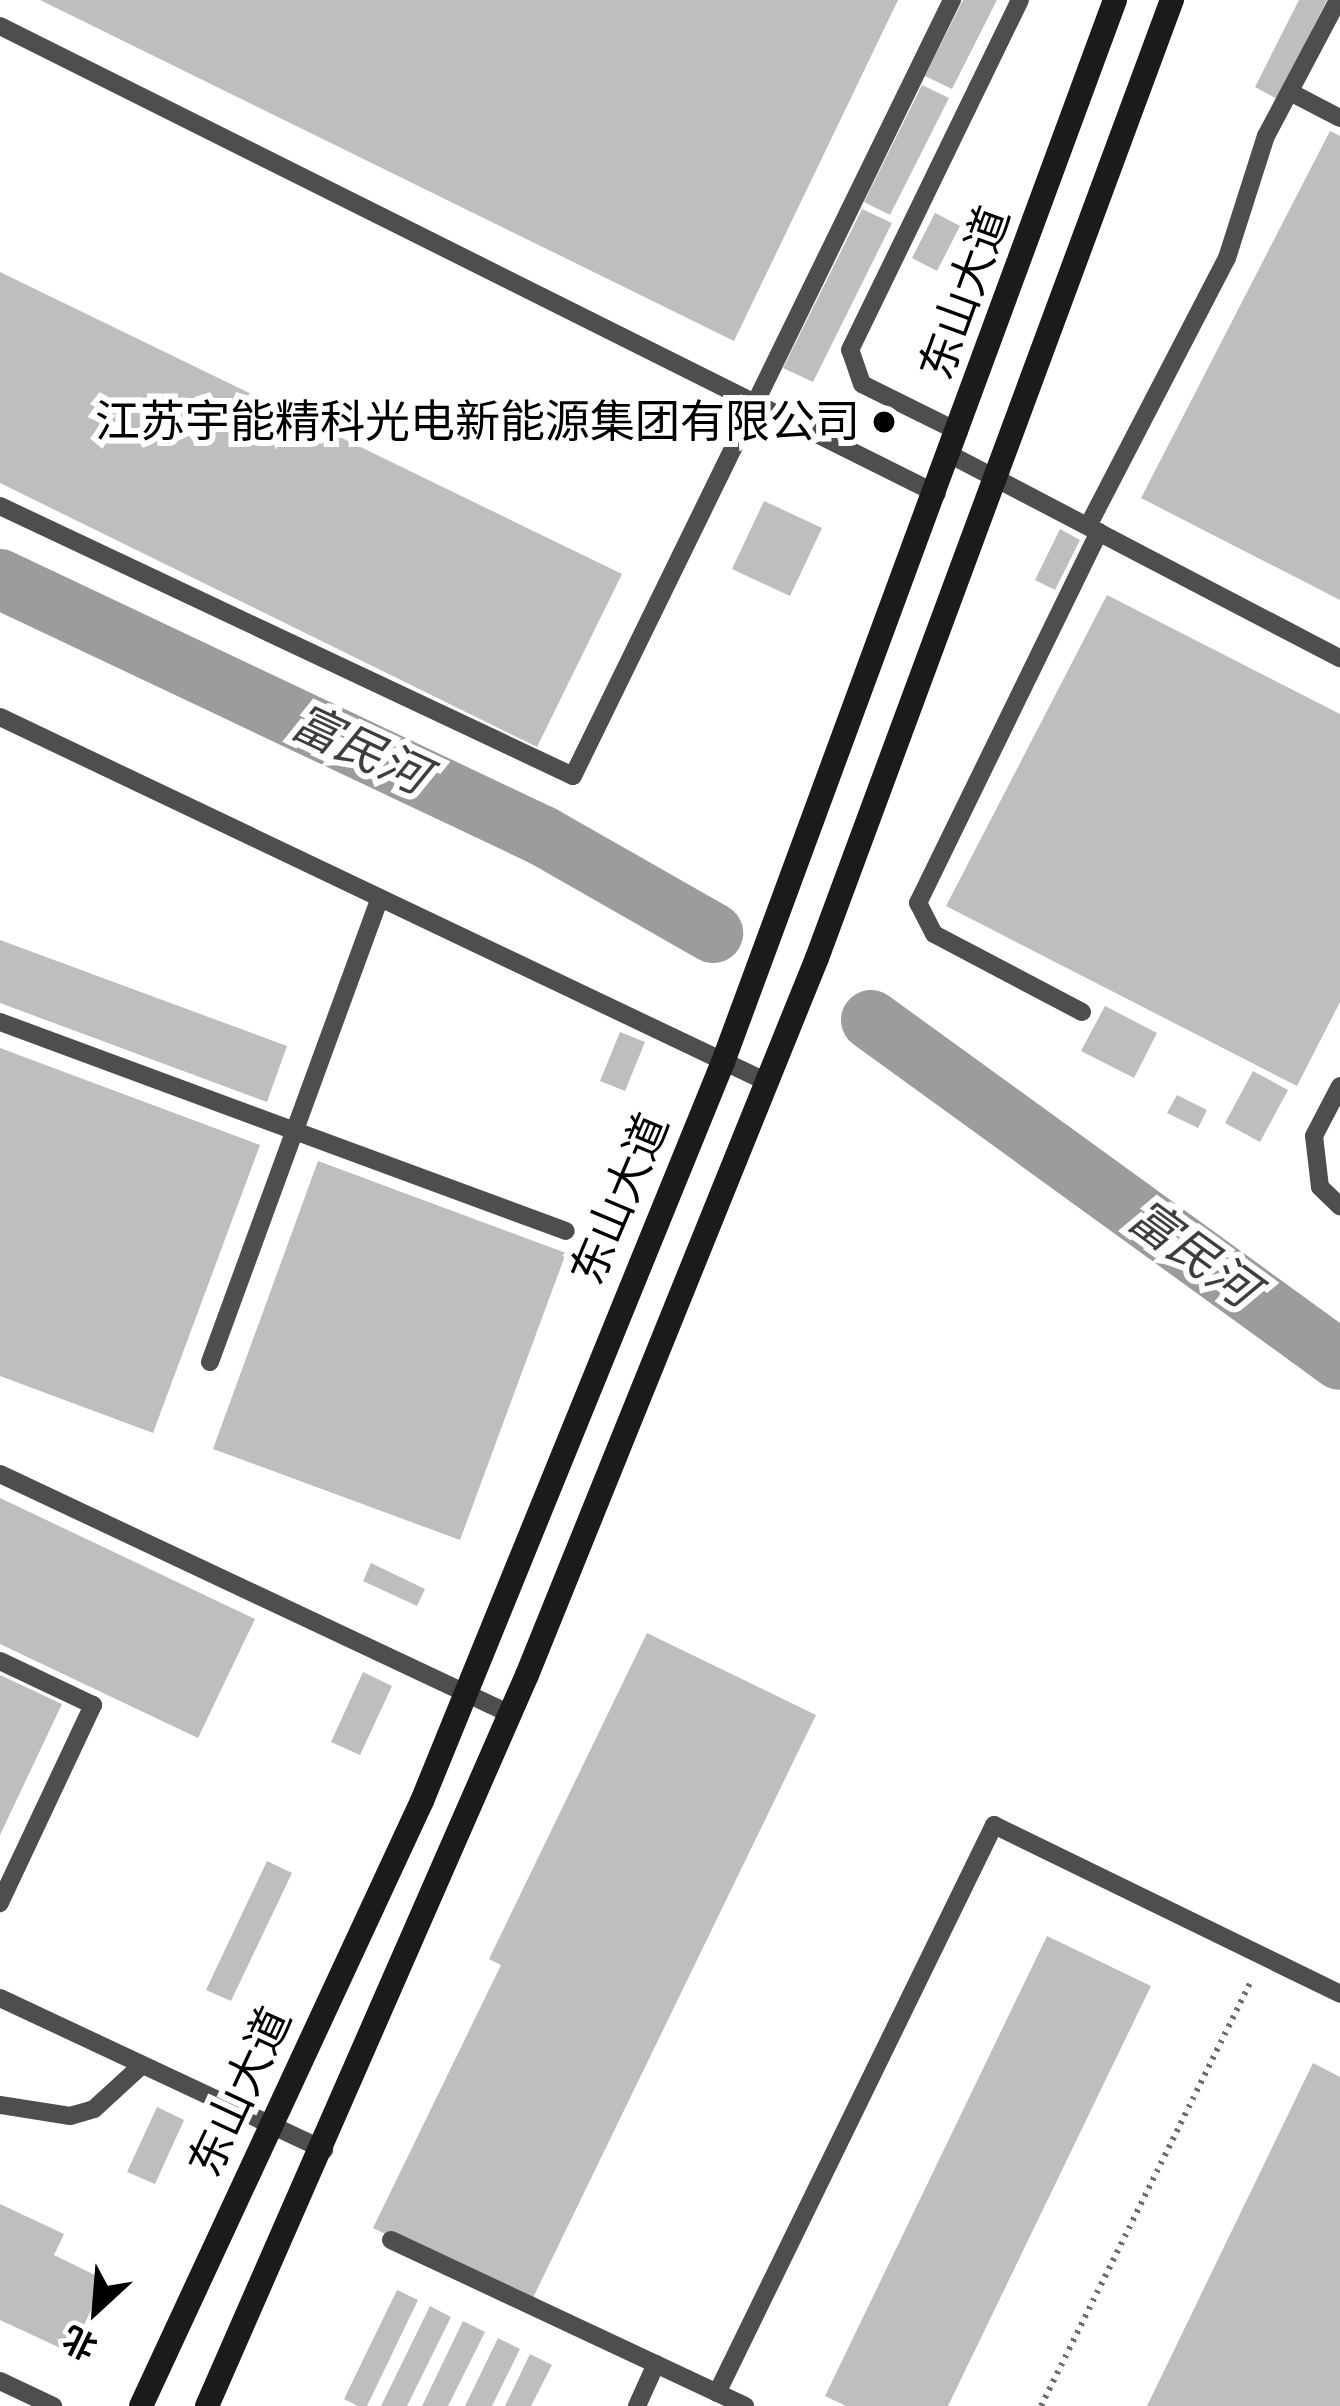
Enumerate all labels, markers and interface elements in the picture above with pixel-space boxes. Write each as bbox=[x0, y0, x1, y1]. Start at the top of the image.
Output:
street label: 东山大道 bbox=[909, 199, 1021, 387]
place label: 江苏宇能精科光电新能源集团有限公司 bbox=[95, 395, 860, 449]
marker: 江苏宇能精科光电新能源集团有限公司 bbox=[871, 409, 897, 435]
water label: 富民河 bbox=[283, 692, 437, 806]
street label: 东山大道 bbox=[560, 1106, 680, 1292]
water label: 富民河 bbox=[1118, 1187, 1268, 1319]
street label: 东山大道 bbox=[177, 1999, 303, 2185]
north arrow bbox=[36, 2250, 156, 2370]
text: 北 bbox=[56, 2316, 104, 2368]

